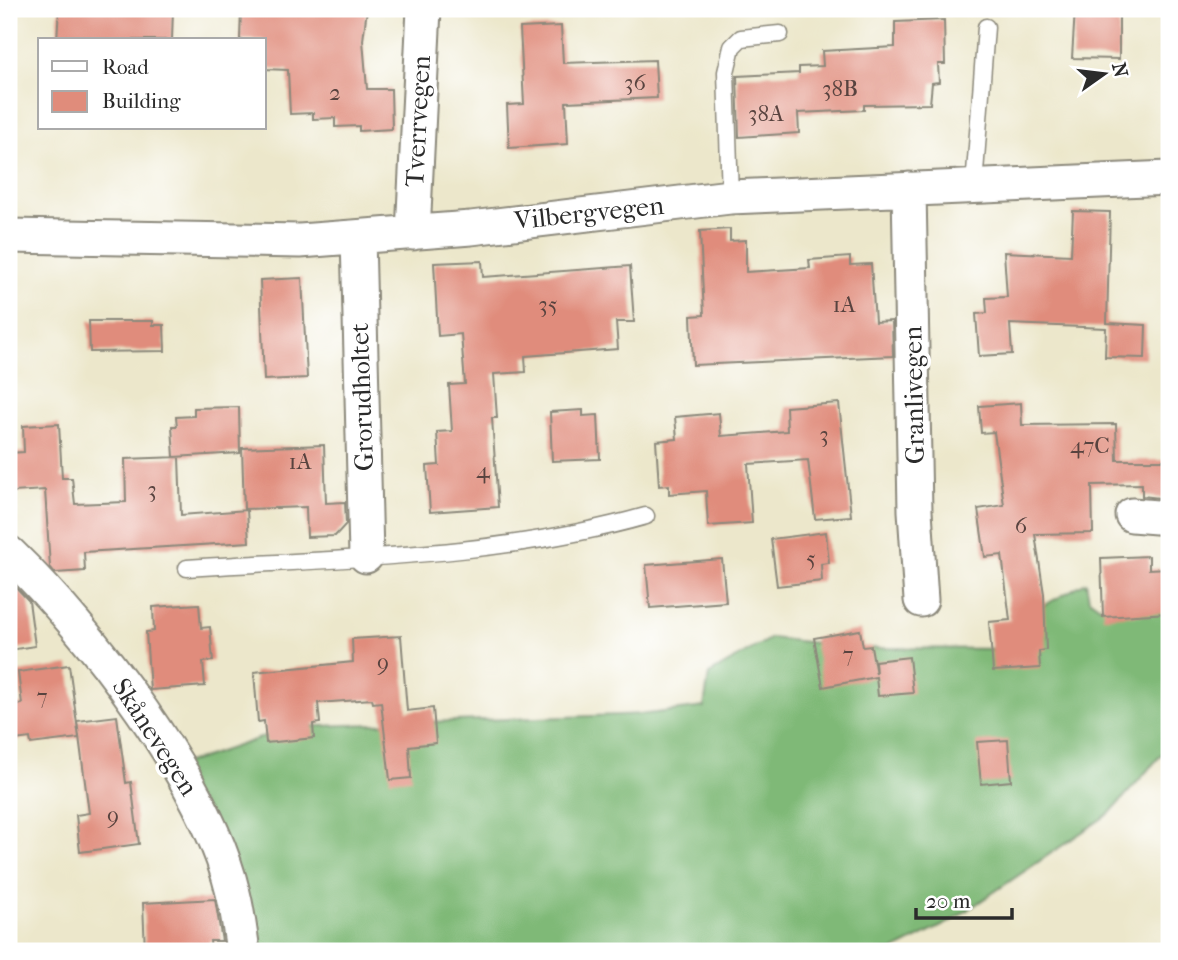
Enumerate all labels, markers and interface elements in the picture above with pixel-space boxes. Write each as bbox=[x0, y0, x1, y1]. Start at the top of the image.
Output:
legend bbox=[38, 38, 266, 130]
north arrow bbox=[1070, 38, 1140, 108]
street label: Tverrvegen bbox=[399, 54, 437, 188]
text: Road bbox=[102, 55, 149, 79]
text: N bbox=[1107, 60, 1132, 80]
house number: 36 bbox=[624, 69, 646, 96]
house number: 38B bbox=[822, 75, 858, 102]
house number: 2 bbox=[329, 79, 341, 106]
text: Building bbox=[102, 89, 181, 113]
house number: 38A bbox=[748, 100, 785, 127]
street label: Vilbergvegen bbox=[512, 190, 665, 236]
house number: 35 bbox=[538, 291, 558, 318]
house number: 1A bbox=[832, 291, 857, 318]
street label: Grorudholtet bbox=[344, 322, 380, 472]
street label: Granlivegen bbox=[897, 326, 931, 464]
house number: 3 bbox=[819, 421, 829, 448]
house number: 47C bbox=[1070, 432, 1110, 459]
house number: 1A bbox=[288, 448, 313, 475]
house number: 4 bbox=[476, 457, 491, 484]
house number: 3 bbox=[147, 476, 157, 503]
house number: 6 bbox=[1015, 512, 1028, 539]
house number: 5 bbox=[806, 545, 816, 572]
house number: 7 bbox=[842, 641, 854, 668]
house number: 9 bbox=[377, 649, 389, 676]
street label: Skånevegen bbox=[106, 673, 204, 801]
house number: 7 bbox=[36, 683, 48, 710]
house number: 9 bbox=[107, 802, 119, 829]
scale bar bbox=[916, 876, 1012, 920]
text: 20 m bbox=[926, 889, 971, 913]

